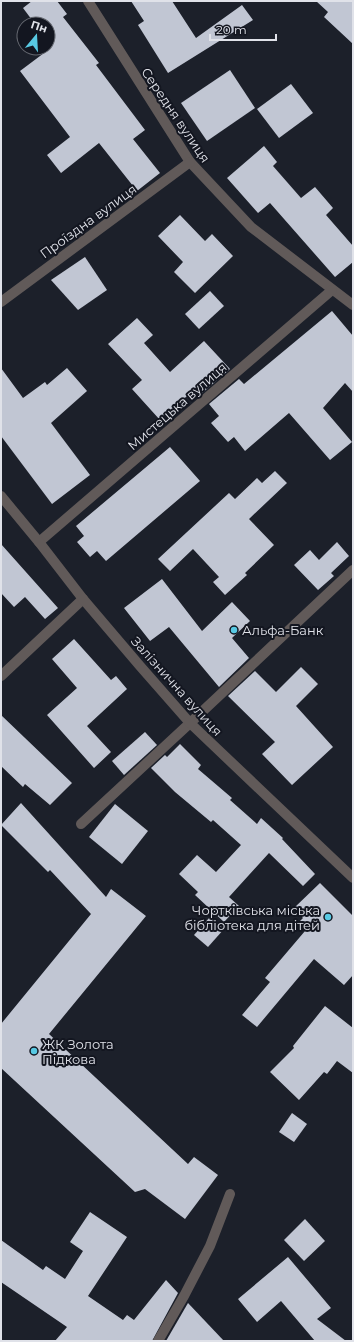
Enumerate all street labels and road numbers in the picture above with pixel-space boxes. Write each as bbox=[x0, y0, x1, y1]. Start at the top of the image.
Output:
street label: Середня вулиця bbox=[138, 64, 214, 166]
street label: Проїздна вулиця bbox=[37, 181, 139, 261]
street label: Мистецька вулиця bbox=[124, 359, 230, 453]
street label: Залізнична вулиця bbox=[128, 633, 226, 739]

